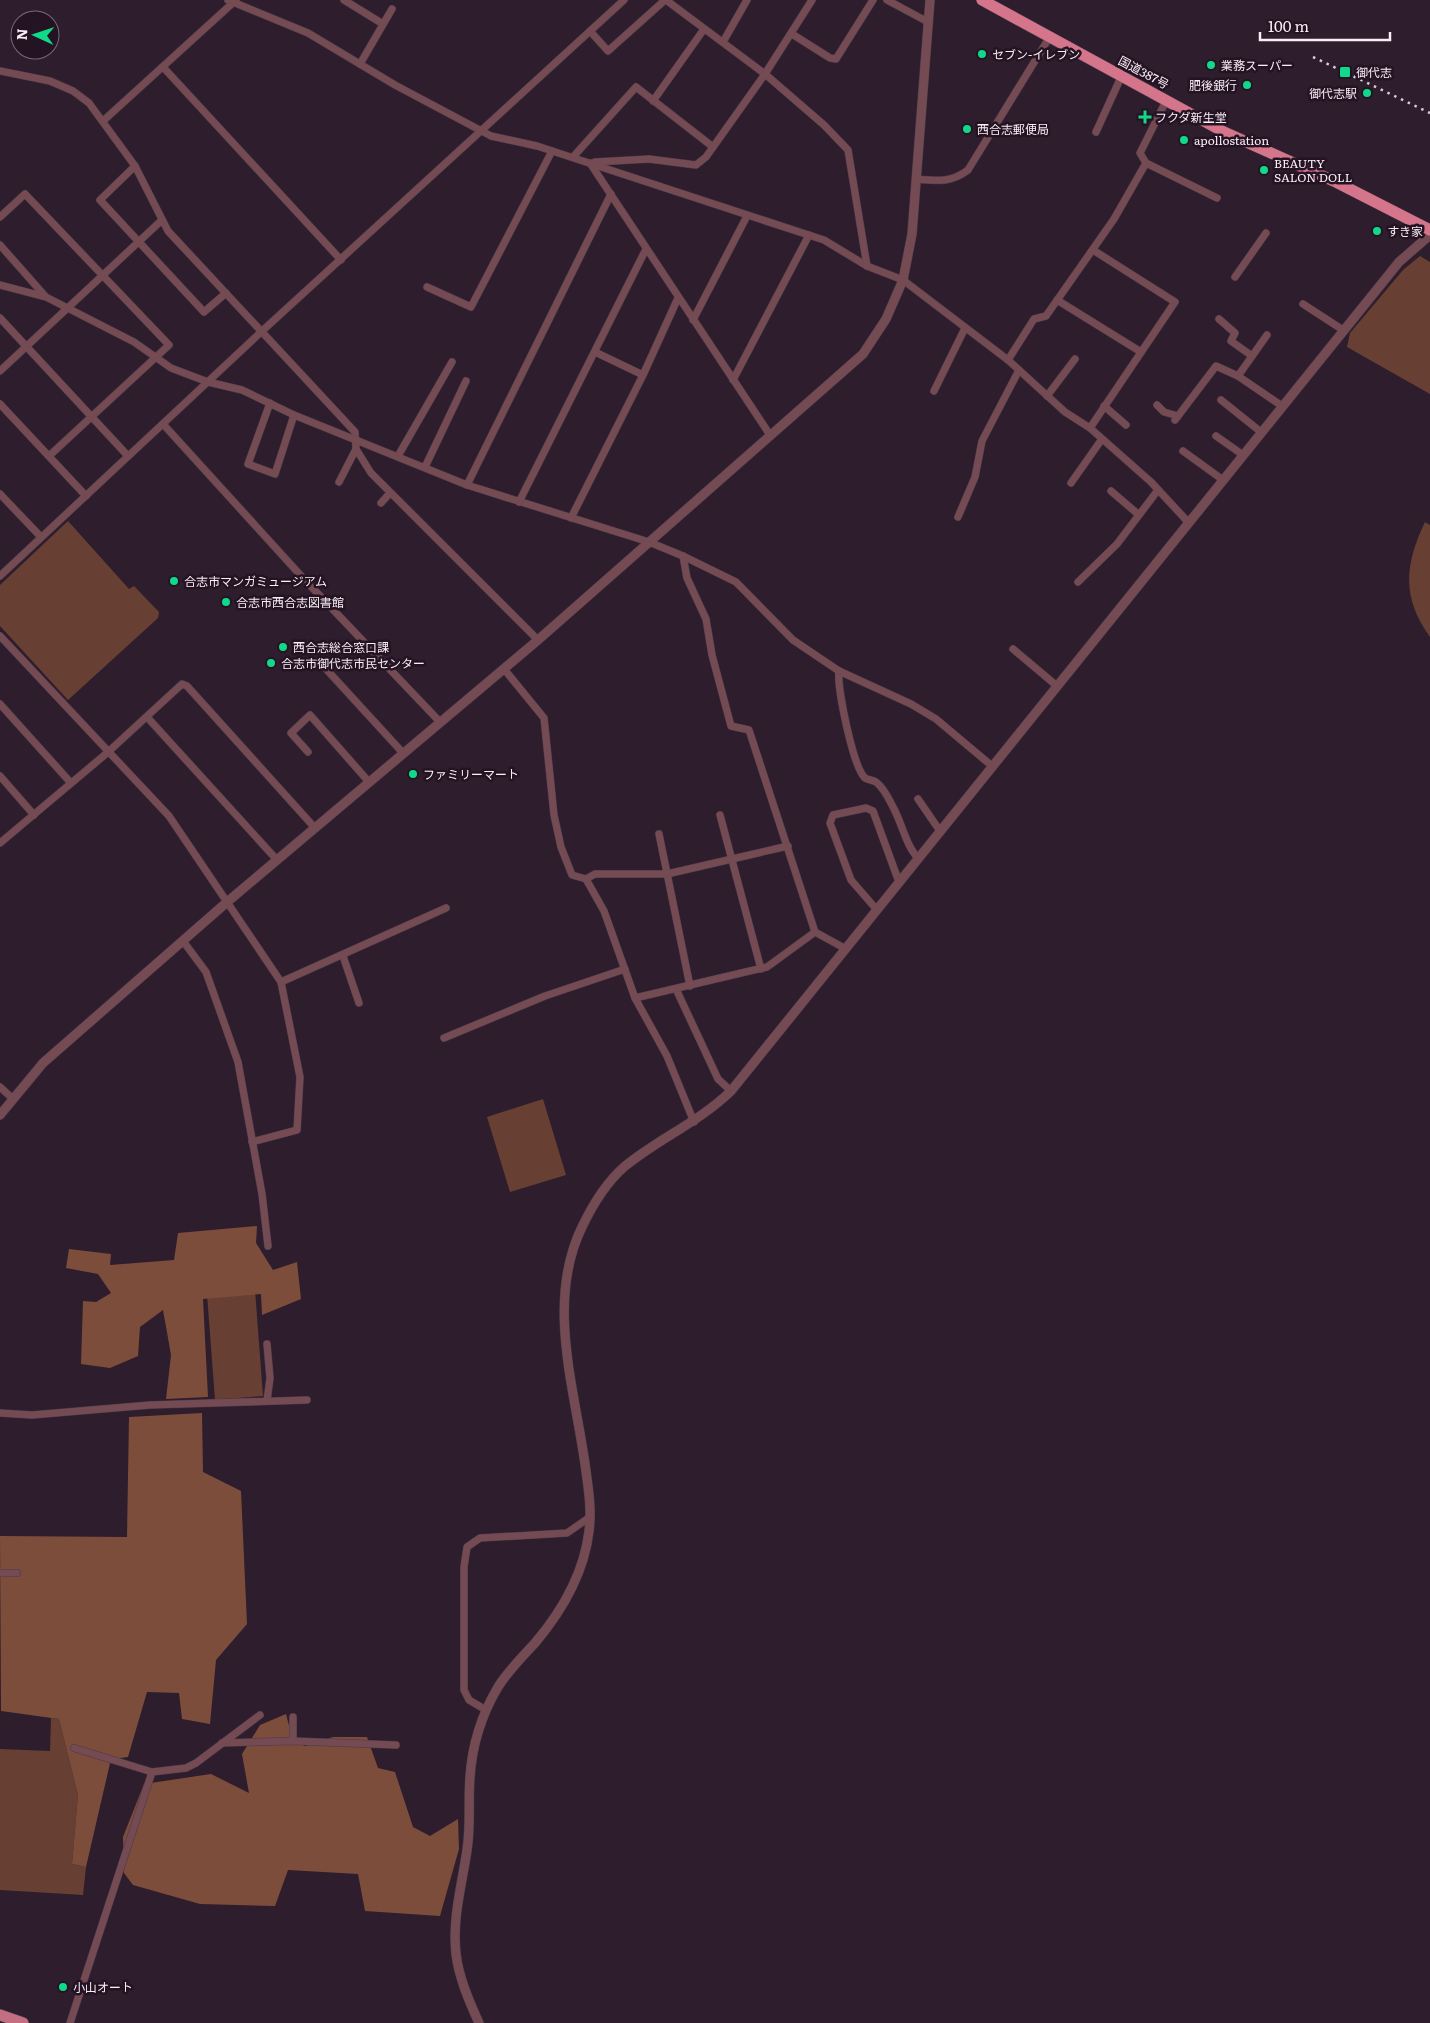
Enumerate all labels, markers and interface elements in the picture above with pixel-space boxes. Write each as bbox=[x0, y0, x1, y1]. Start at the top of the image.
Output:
north arrow bbox=[10, 10, 60, 60]
scale bar bbox=[1260, 10, 1390, 42]
text: 100 m bbox=[1268, 14, 1309, 37]
text: N bbox=[11, 28, 31, 41]
place label: セブン-イレブン bbox=[992, 45, 1080, 63]
marker: セブン-イレブン bbox=[976, 48, 988, 60]
street label: 国道387号 bbox=[1115, 51, 1173, 93]
place label: 業務スーパー bbox=[1221, 56, 1293, 74]
marker: 業務スーパー bbox=[1205, 59, 1217, 71]
place label: 御代志 bbox=[1356, 63, 1392, 81]
marker: 御代志 bbox=[1338, 65, 1352, 79]
place label: 肥後銀行 bbox=[1189, 76, 1237, 94]
marker: 肥後銀行 bbox=[1241, 79, 1253, 91]
place label: 御代志駅 bbox=[1309, 84, 1357, 102]
marker: 御代志駅 bbox=[1361, 87, 1373, 99]
place label: フクダ新生堂 bbox=[1155, 108, 1227, 126]
marker: フクダ新生堂 bbox=[1139, 111, 1151, 123]
place label: 西合志郵便局 bbox=[977, 120, 1049, 138]
marker: 西合志郵便局 bbox=[961, 123, 973, 135]
place label: apollostation bbox=[1194, 131, 1269, 149]
marker: apollostation bbox=[1178, 134, 1190, 146]
place label: BEAUTY SALON DOLL bbox=[1274, 154, 1352, 186]
marker: BEAUTY SALON DOLL bbox=[1258, 164, 1270, 176]
place label: すき家 bbox=[1387, 222, 1423, 240]
marker: すき家 bbox=[1371, 225, 1383, 237]
place label: 合志市マンガミュージアム bbox=[184, 572, 327, 590]
marker: 合志市マンガミュージアム bbox=[168, 575, 180, 587]
place label: 合志市西合志図書館 bbox=[236, 593, 344, 611]
marker: 合志市西合志図書館 bbox=[220, 596, 232, 608]
place label: 西合志総合窓口課 bbox=[293, 638, 389, 656]
marker: 西合志総合窓口課 bbox=[277, 641, 289, 653]
place label: 合志市御代志市民センター bbox=[281, 654, 425, 672]
marker: 合志市御代志市民センター bbox=[265, 657, 277, 669]
place label: ファミリーマート bbox=[423, 765, 519, 783]
marker: ファミリーマート bbox=[407, 768, 419, 780]
place label: 小山オート bbox=[73, 1978, 133, 1996]
marker: 小山オート bbox=[57, 1981, 69, 1993]

